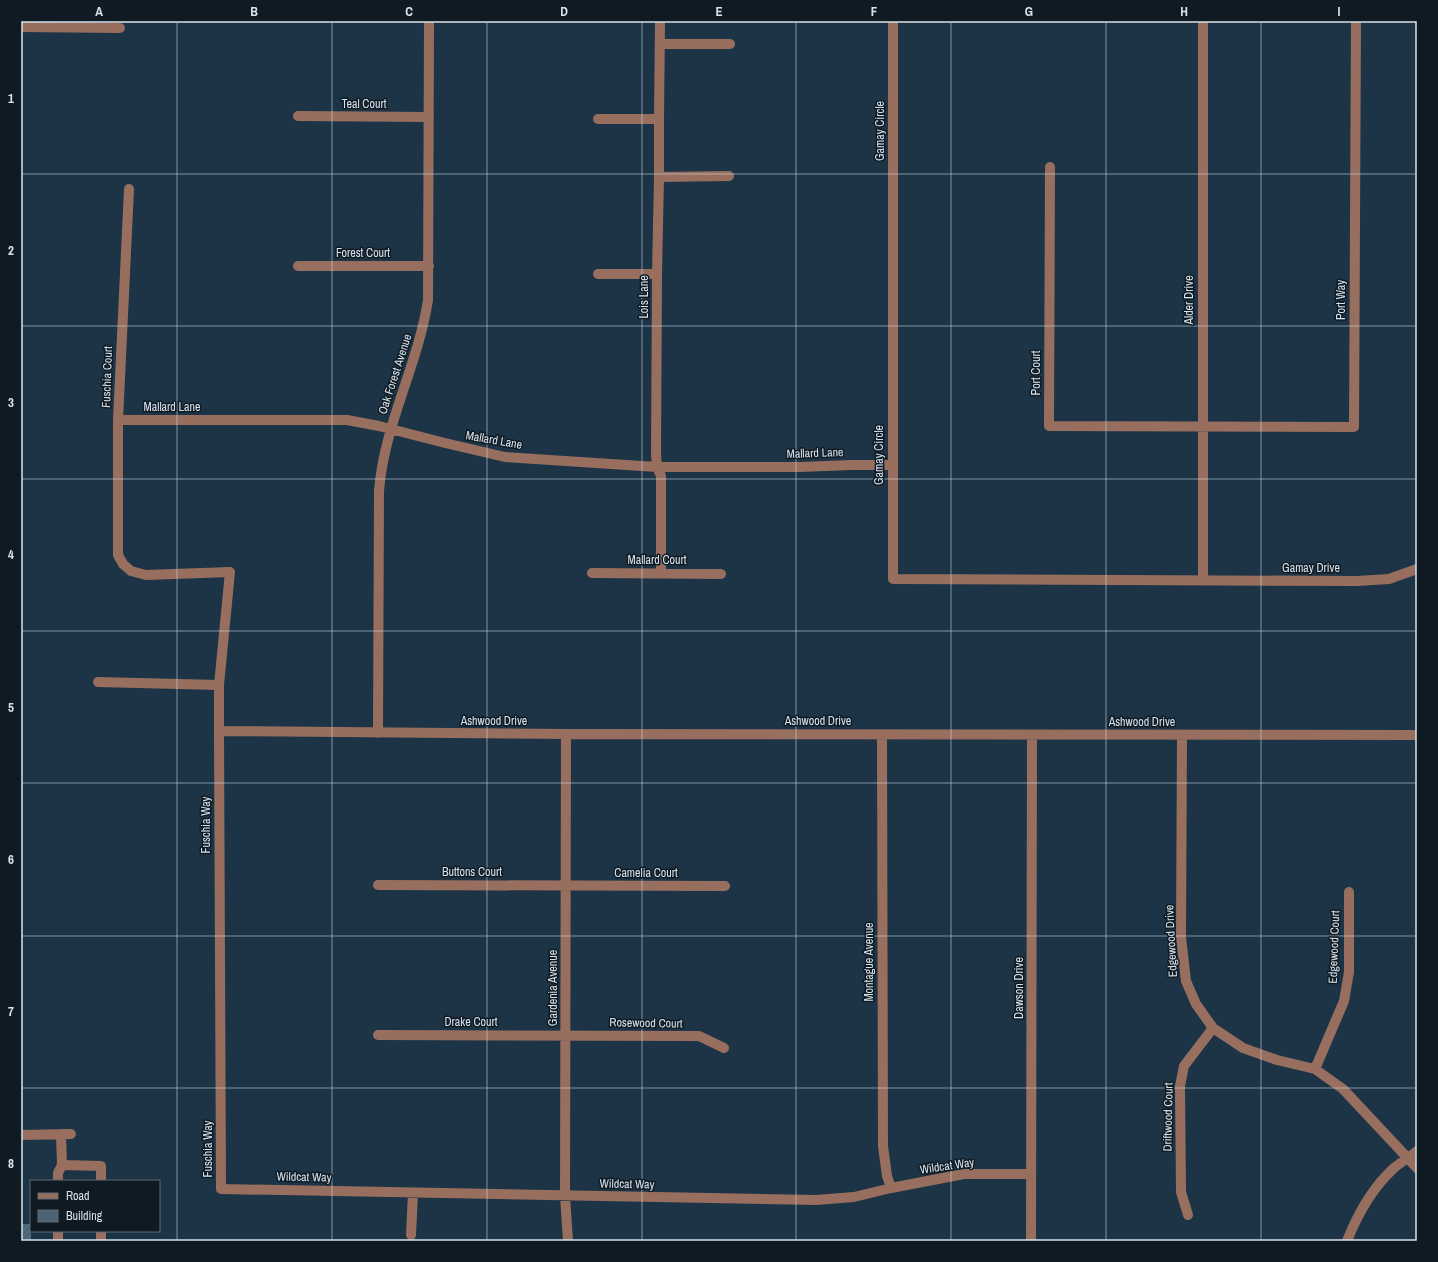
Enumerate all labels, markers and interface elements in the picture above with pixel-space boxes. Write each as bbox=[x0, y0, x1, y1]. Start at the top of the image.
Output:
text: A bbox=[95, 3, 103, 20]
text: B bbox=[250, 3, 258, 20]
text: C bbox=[405, 3, 413, 20]
text: D bbox=[560, 3, 568, 20]
text: E bbox=[715, 3, 723, 20]
text: F bbox=[871, 3, 878, 20]
text: G bbox=[1025, 3, 1033, 20]
text: H bbox=[1180, 3, 1188, 20]
text: I bbox=[1338, 3, 1341, 20]
text: 1 bbox=[8, 90, 14, 107]
street label: Teal Court bbox=[342, 96, 387, 112]
street label: Gamay Circle bbox=[872, 101, 888, 161]
text: 2 bbox=[8, 242, 14, 259]
street label: Forest Court bbox=[336, 245, 390, 261]
street label: Lois Lane bbox=[636, 275, 652, 319]
street label: Alder Drive bbox=[1181, 275, 1197, 326]
street label: Port Way bbox=[1333, 280, 1349, 320]
street label: Oak Forest Avenue bbox=[374, 332, 416, 416]
street label: Fuschia Court bbox=[98, 346, 116, 408]
street label: Port Court bbox=[1028, 350, 1044, 395]
text: 3 bbox=[8, 394, 14, 411]
street label: Mallard Lane bbox=[144, 399, 200, 415]
street label: Gamay Circle bbox=[871, 425, 887, 485]
street label: Mallard Lane bbox=[465, 427, 523, 453]
street label: Mallard Lane bbox=[786, 444, 844, 462]
text: 4 bbox=[8, 546, 14, 563]
street label: Mallard Court bbox=[627, 552, 687, 568]
street label: Gamay Drive bbox=[1282, 560, 1340, 576]
text: 5 bbox=[8, 699, 14, 716]
street label: Ashwood Drive bbox=[460, 713, 527, 729]
street label: Ashwood Drive bbox=[784, 713, 851, 729]
street label: Ashwood Drive bbox=[1108, 714, 1175, 730]
street label: Fuschia Way bbox=[198, 796, 214, 854]
text: 6 bbox=[8, 851, 14, 868]
street label: Buttons Court bbox=[442, 864, 502, 880]
street label: Camelia Court bbox=[614, 865, 678, 881]
street label: Edgewood Drive bbox=[1161, 904, 1181, 978]
street label: Edgewood Court bbox=[1325, 910, 1343, 984]
street label: Montague Avenue bbox=[861, 922, 877, 1002]
street label: Gardenia Avenue bbox=[545, 950, 561, 1026]
street label: Dawson Drive bbox=[1011, 957, 1027, 1019]
text: 7 bbox=[8, 1003, 14, 1020]
street label: Drake Court bbox=[444, 1014, 498, 1030]
street label: Rosewood Court bbox=[609, 1014, 683, 1032]
street label: Driftwood Court bbox=[1159, 1082, 1177, 1152]
street label: Fuschia Way bbox=[200, 1120, 216, 1178]
street label: Wildcat Way bbox=[919, 1154, 975, 1178]
text: 8 bbox=[8, 1155, 14, 1172]
street label: Wildcat Way bbox=[276, 1169, 332, 1185]
street label: Wildcat Way bbox=[599, 1176, 655, 1192]
legend bbox=[30, 1180, 160, 1232]
text: Road bbox=[66, 1188, 90, 1204]
text: Building bbox=[66, 1208, 103, 1224]

